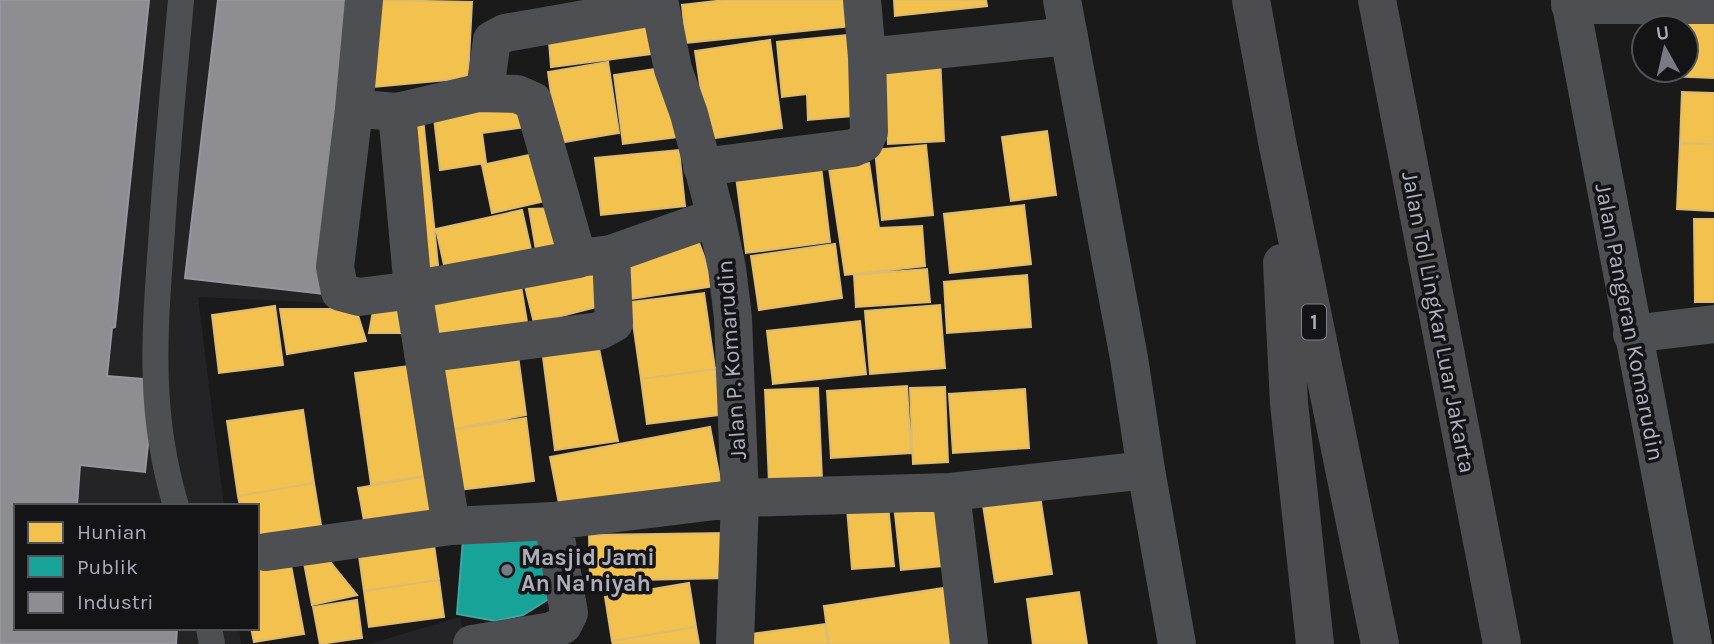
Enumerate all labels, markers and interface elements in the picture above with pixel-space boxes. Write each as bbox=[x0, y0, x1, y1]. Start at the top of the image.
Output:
north arrow bbox=[1630, 14, 1700, 84]
text: U bbox=[1655, 21, 1671, 45]
street label: Jalan Tol Lingkar Luar Jakarta bbox=[1396, 169, 1481, 475]
street label: Jalan Pangeran Komarudin bbox=[1589, 181, 1670, 463]
street label: Jalan P. Komarudin bbox=[711, 259, 752, 461]
road number: 1 bbox=[1302, 304, 1326, 340]
legend bbox=[14, 504, 259, 630]
text: Hunian bbox=[77, 520, 147, 544]
place label: Masjid Jami An Na'niyah bbox=[521, 544, 655, 597]
text: Publik bbox=[77, 555, 138, 579]
marker: Masjid Jami An Na'niyah bbox=[499, 562, 515, 578]
text: Industri bbox=[77, 590, 154, 614]

